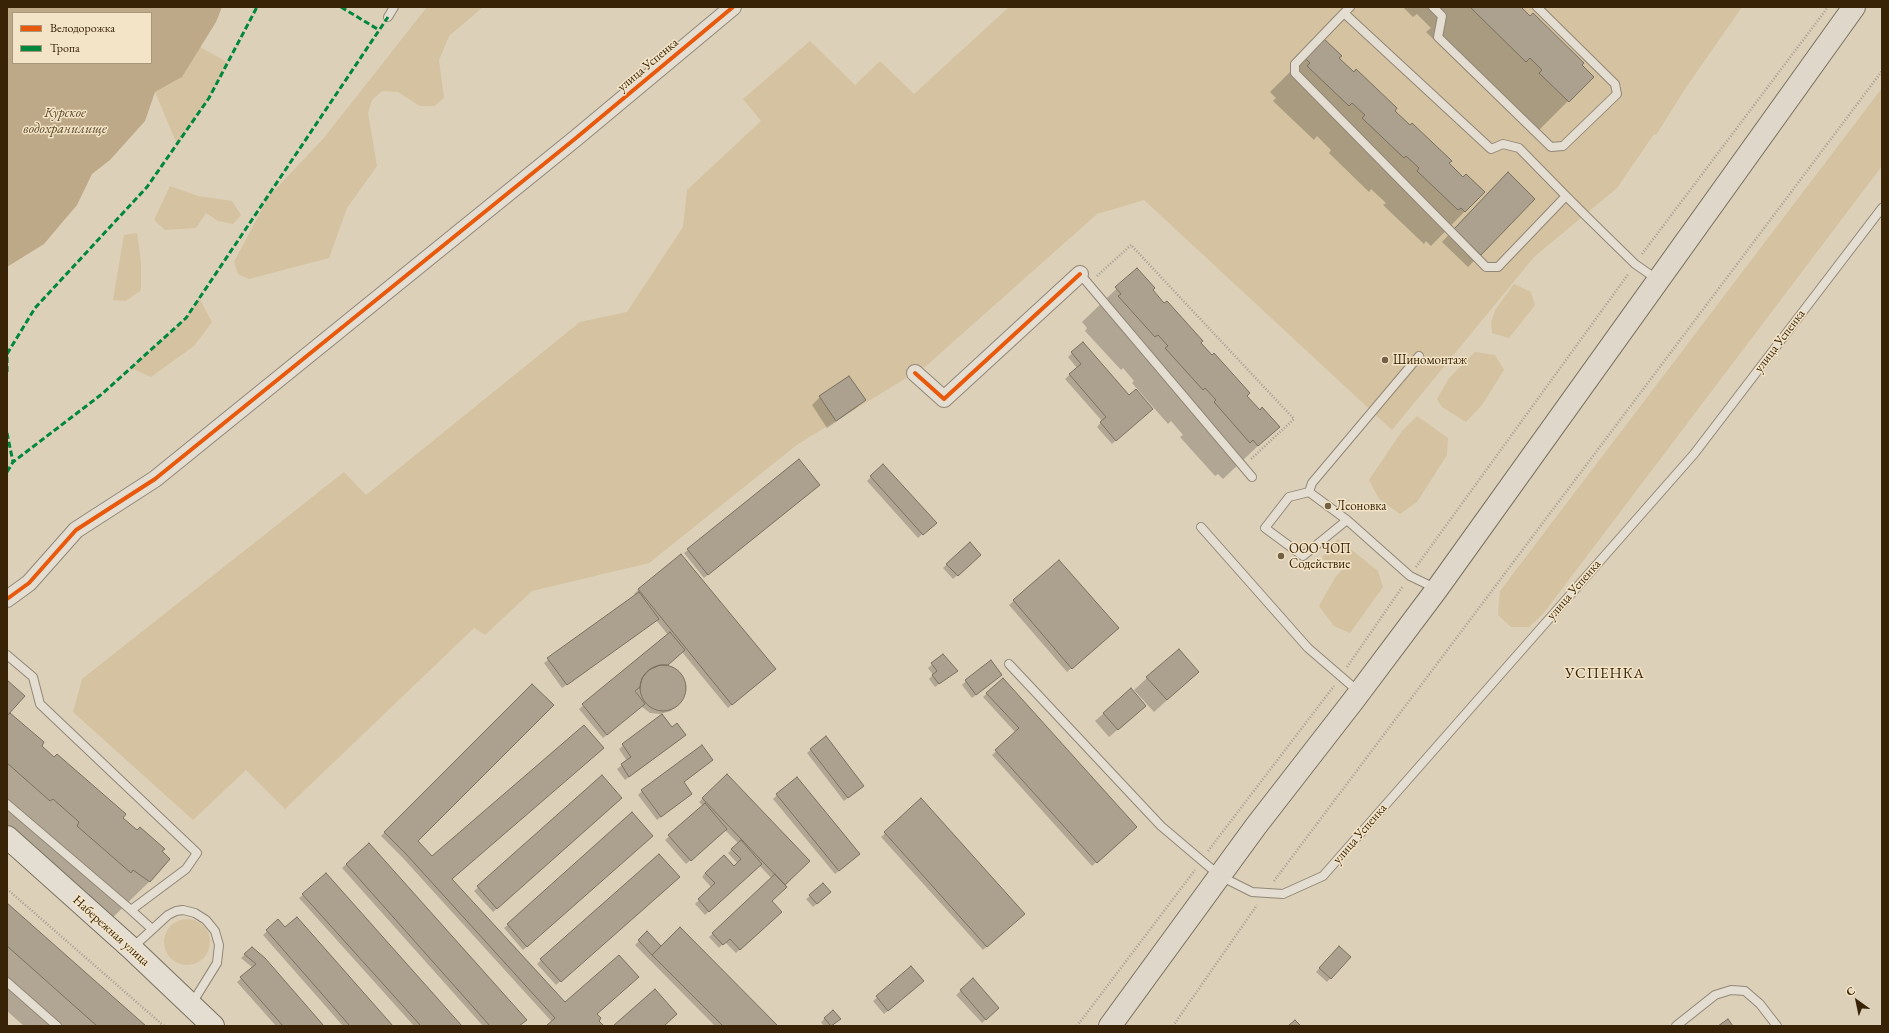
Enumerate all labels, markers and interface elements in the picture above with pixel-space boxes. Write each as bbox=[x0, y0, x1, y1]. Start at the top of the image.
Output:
legend bbox=[12, 12, 152, 64]
text: Велодорожка bbox=[50, 20, 115, 36]
street label: улица Успенка bbox=[614, 35, 682, 95]
text: Тропа bbox=[50, 40, 80, 56]
water label: Курское водохранилище bbox=[23, 105, 107, 138]
street label: улица Успенка bbox=[1751, 307, 1809, 375]
place label: Шиномонтаж bbox=[1393, 352, 1467, 368]
marker: Шиномонтаж bbox=[1380, 355, 1390, 365]
place label: Леоновка bbox=[1336, 498, 1387, 514]
marker: Леоновка bbox=[1323, 501, 1333, 511]
place label: ООО ЧОП Содействие bbox=[1289, 541, 1351, 572]
marker: ООО ЧОП Содействие bbox=[1276, 551, 1286, 561]
street label: улица Успенка bbox=[1544, 557, 1604, 623]
district label: УСПЕНКА bbox=[1565, 665, 1645, 683]
street label: улица Успенка bbox=[1330, 801, 1390, 867]
street label: Набережная улица bbox=[69, 892, 153, 970]
north arrow bbox=[1837, 981, 1877, 1021]
text: С bbox=[1843, 983, 1858, 999]

